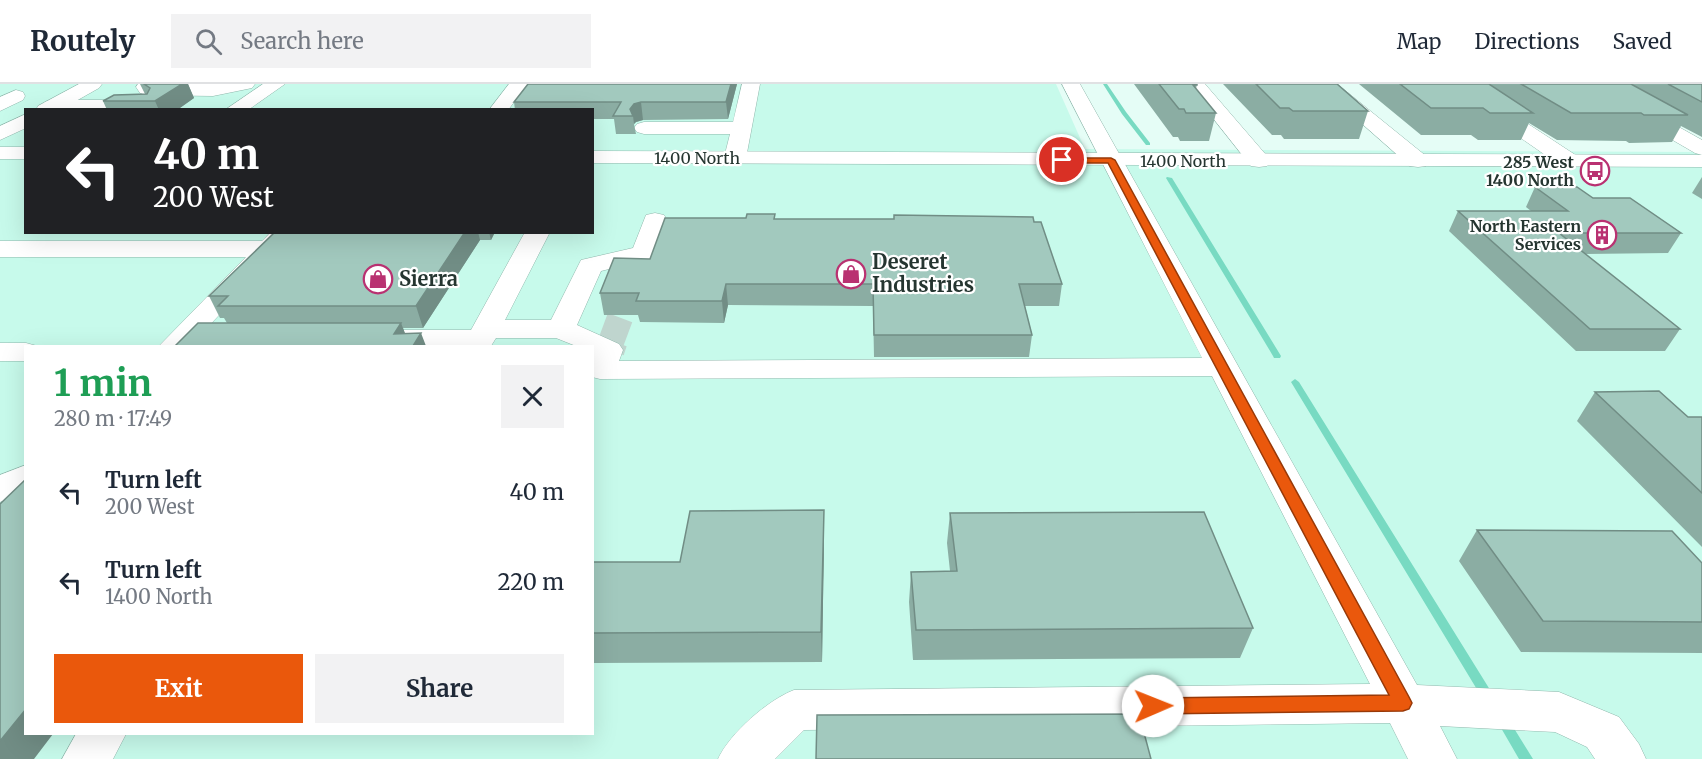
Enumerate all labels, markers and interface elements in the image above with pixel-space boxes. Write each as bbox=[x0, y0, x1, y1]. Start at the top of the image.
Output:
search box bbox=[171, 14, 591, 68]
text: Routely bbox=[30, 23, 135, 59]
icon: search bbox=[192, 25, 225, 58]
text: Search here bbox=[240, 27, 364, 55]
text: Map bbox=[1397, 28, 1441, 55]
text: Directions bbox=[1474, 28, 1579, 55]
text: Saved bbox=[1612, 28, 1672, 55]
text: 40 m bbox=[153, 128, 259, 180]
icon: left bbox=[54, 132, 132, 210]
pin bbox=[1036, 134, 1087, 185]
icon: arrive bbox=[1045, 143, 1078, 176]
street label: 1400 North bbox=[654, 148, 740, 168]
street label: 1400 North bbox=[1140, 151, 1226, 171]
place label: 285 West 1400 North bbox=[1486, 152, 1575, 190]
bus stop icon: 285 West 1400 North bbox=[1579, 155, 1611, 187]
text: 200 West bbox=[153, 180, 274, 214]
place label: North Eastern Services bbox=[1470, 216, 1581, 254]
building icon: North Eastern Services bbox=[1586, 219, 1618, 251]
place label: Deseret Industries bbox=[872, 249, 974, 297]
shop icon: Deseret Industries bbox=[835, 258, 867, 290]
shop icon: Sierra bbox=[362, 263, 394, 295]
place label: Sierra bbox=[399, 266, 458, 291]
text: 1 min bbox=[54, 361, 152, 406]
button: close bbox=[501, 365, 564, 428]
text: 280 m · 17:49 bbox=[54, 406, 172, 431]
text: Turn left bbox=[105, 466, 202, 494]
icon: left bbox=[54, 476, 87, 509]
text: 40 m bbox=[509, 478, 564, 506]
text: 200 West bbox=[105, 494, 194, 519]
text: Turn left bbox=[105, 556, 202, 584]
icon: left bbox=[54, 566, 87, 599]
text: 220 m bbox=[497, 568, 564, 596]
text: 1400 North bbox=[105, 584, 213, 609]
button: Exit bbox=[54, 654, 303, 723]
button: Share bbox=[315, 654, 564, 723]
position arrow bbox=[1121, 674, 1185, 738]

